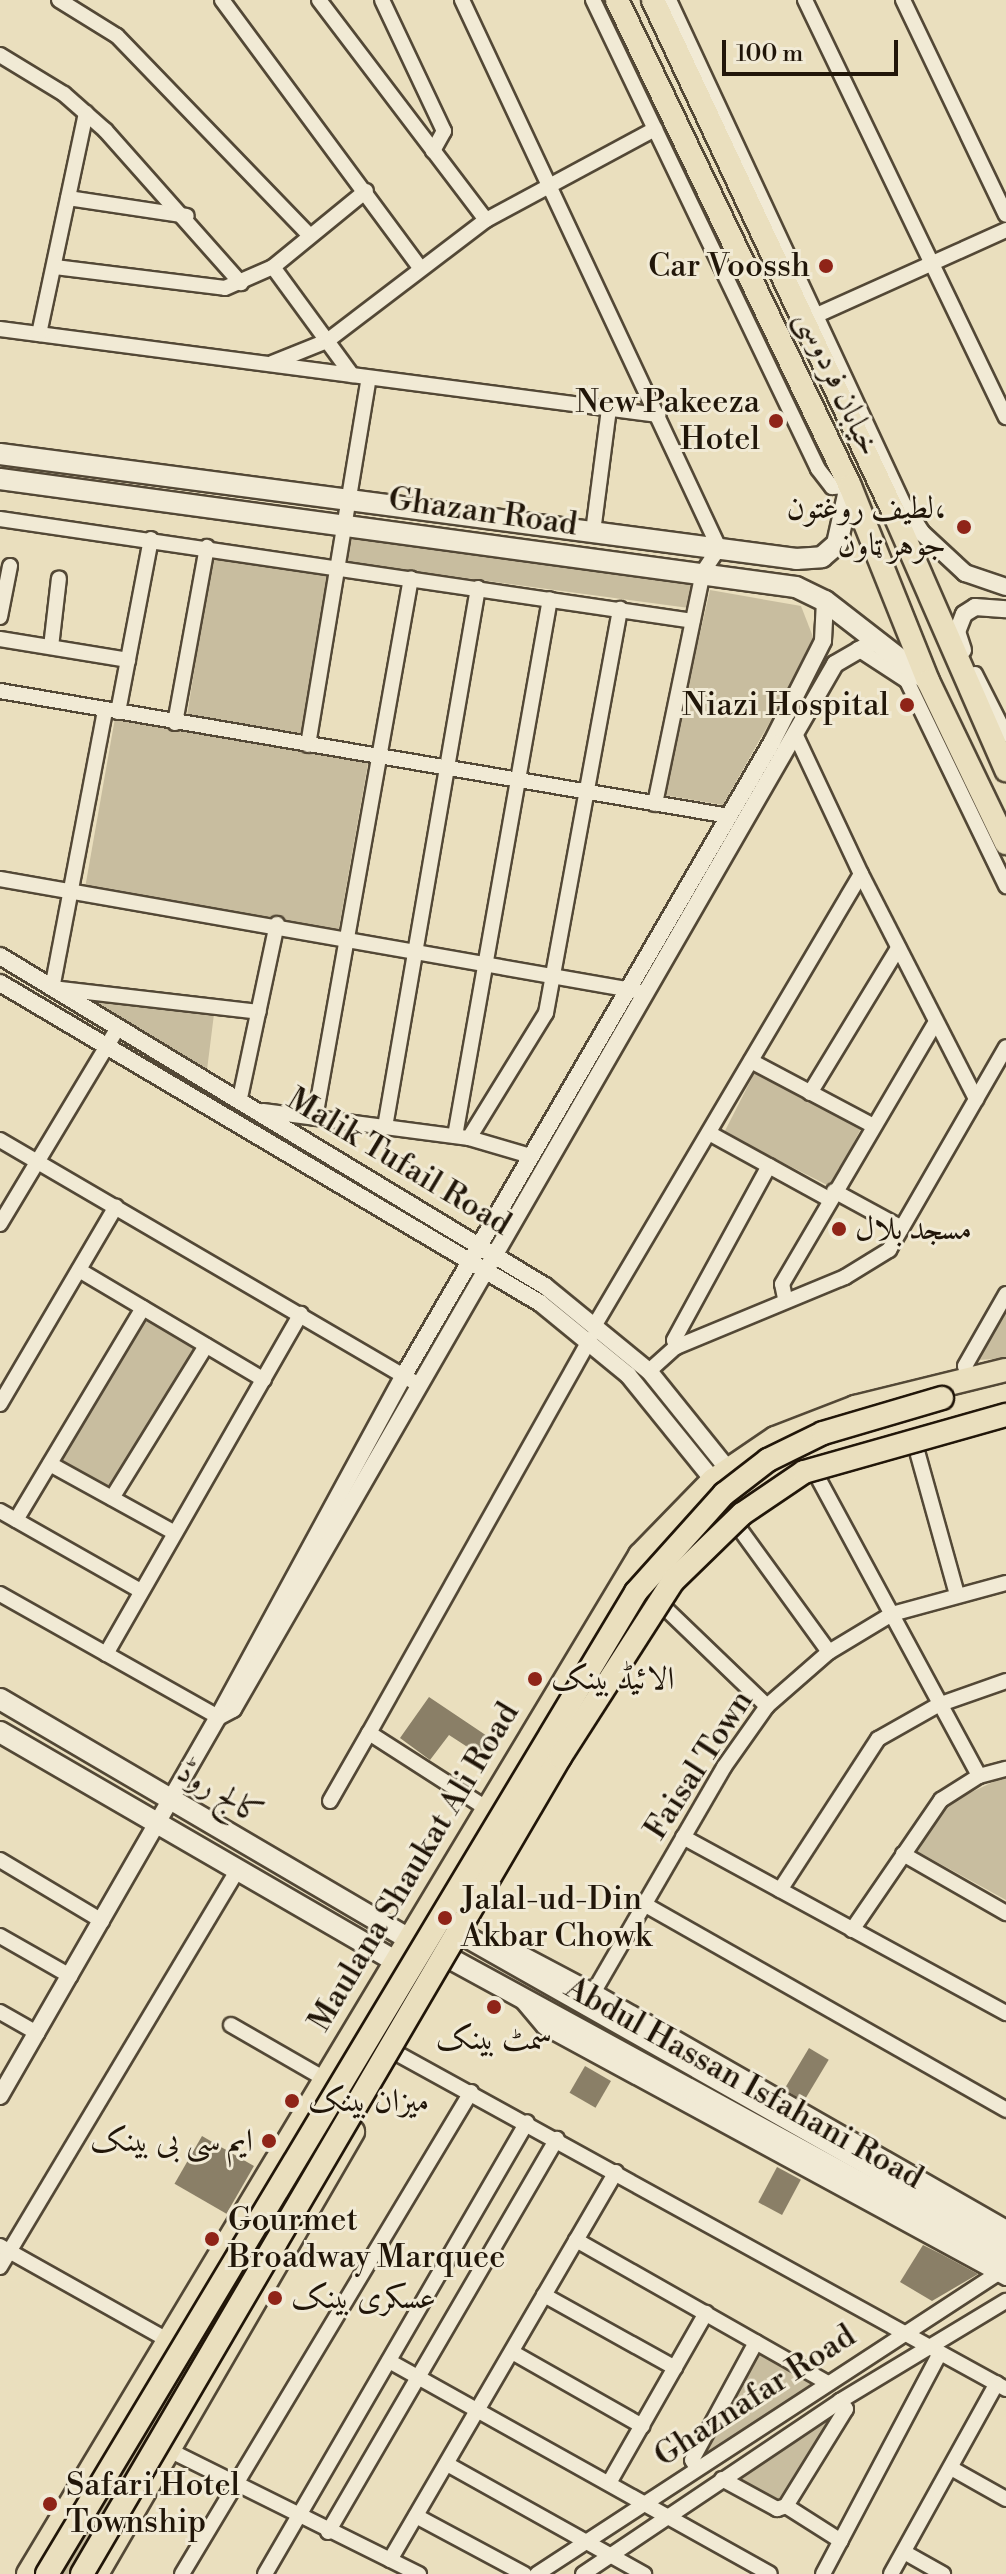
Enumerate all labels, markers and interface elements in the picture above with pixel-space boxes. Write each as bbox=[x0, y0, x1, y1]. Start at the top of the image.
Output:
scale bar bbox=[726, 24, 902, 74]
text: 100 m bbox=[736, 39, 803, 69]
place label: Car Voossh bbox=[648, 247, 810, 285]
marker: Car Voossh bbox=[817, 257, 835, 275]
street label: خیابان فردوسی bbox=[788, 304, 888, 462]
place label: New Pakeeza Hotel bbox=[575, 384, 760, 459]
marker: New Pakeeza Hotel bbox=[767, 412, 785, 430]
street label: Ghazan Road bbox=[386, 480, 580, 544]
place label: لطیف روغتون، جوهر ټاون bbox=[786, 490, 946, 565]
marker: لطیف روغتون، جوهر ټاون bbox=[953, 516, 975, 538]
place label: Niazi Hospital bbox=[682, 686, 889, 724]
marker: Niazi Hospital bbox=[896, 694, 918, 716]
street label: Malik Tufail Road bbox=[280, 1080, 518, 1244]
place label: مسجد بلال bbox=[855, 1210, 972, 1248]
marker: مسجد بلال bbox=[830, 1220, 848, 1238]
place label: الائیڈ بینک bbox=[551, 1660, 674, 1698]
marker: الائیڈ بینک bbox=[526, 1670, 544, 1688]
street label: Faisal Town bbox=[637, 1683, 761, 1847]
street label: Maulana Shaukat Ali Road bbox=[301, 1696, 527, 2038]
street label: کالج روڈ bbox=[170, 1752, 270, 1834]
place label: Jalal-ud-Din Akbar Chowk bbox=[461, 1881, 652, 1956]
marker: Jalal-ud-Din Akbar Chowk bbox=[436, 1909, 454, 1927]
street label: Abdul Hassan Isfahani Road bbox=[558, 1968, 930, 2198]
marker: سمٹ بینک bbox=[485, 1998, 503, 2016]
place label: سمٹ بینک bbox=[436, 2020, 552, 2058]
place label: میزان بینک bbox=[308, 2082, 429, 2120]
marker: میزان بینک bbox=[283, 2092, 301, 2110]
place label: ایم سی بی بینک bbox=[90, 2122, 253, 2160]
marker: ایم سی بی بینک bbox=[260, 2132, 278, 2150]
place label: Gourmet Broadway Marquee bbox=[228, 2202, 505, 2277]
marker: Gourmet Broadway Marquee bbox=[203, 2230, 221, 2248]
place label: عسکری بینک bbox=[291, 2279, 436, 2317]
marker: عسکری بینک bbox=[266, 2289, 284, 2307]
street label: Ghaznafar Road bbox=[647, 2317, 863, 2475]
place label: Safari Hotel Township bbox=[66, 2467, 240, 2542]
marker: Safari Hotel Township bbox=[41, 2495, 59, 2513]

